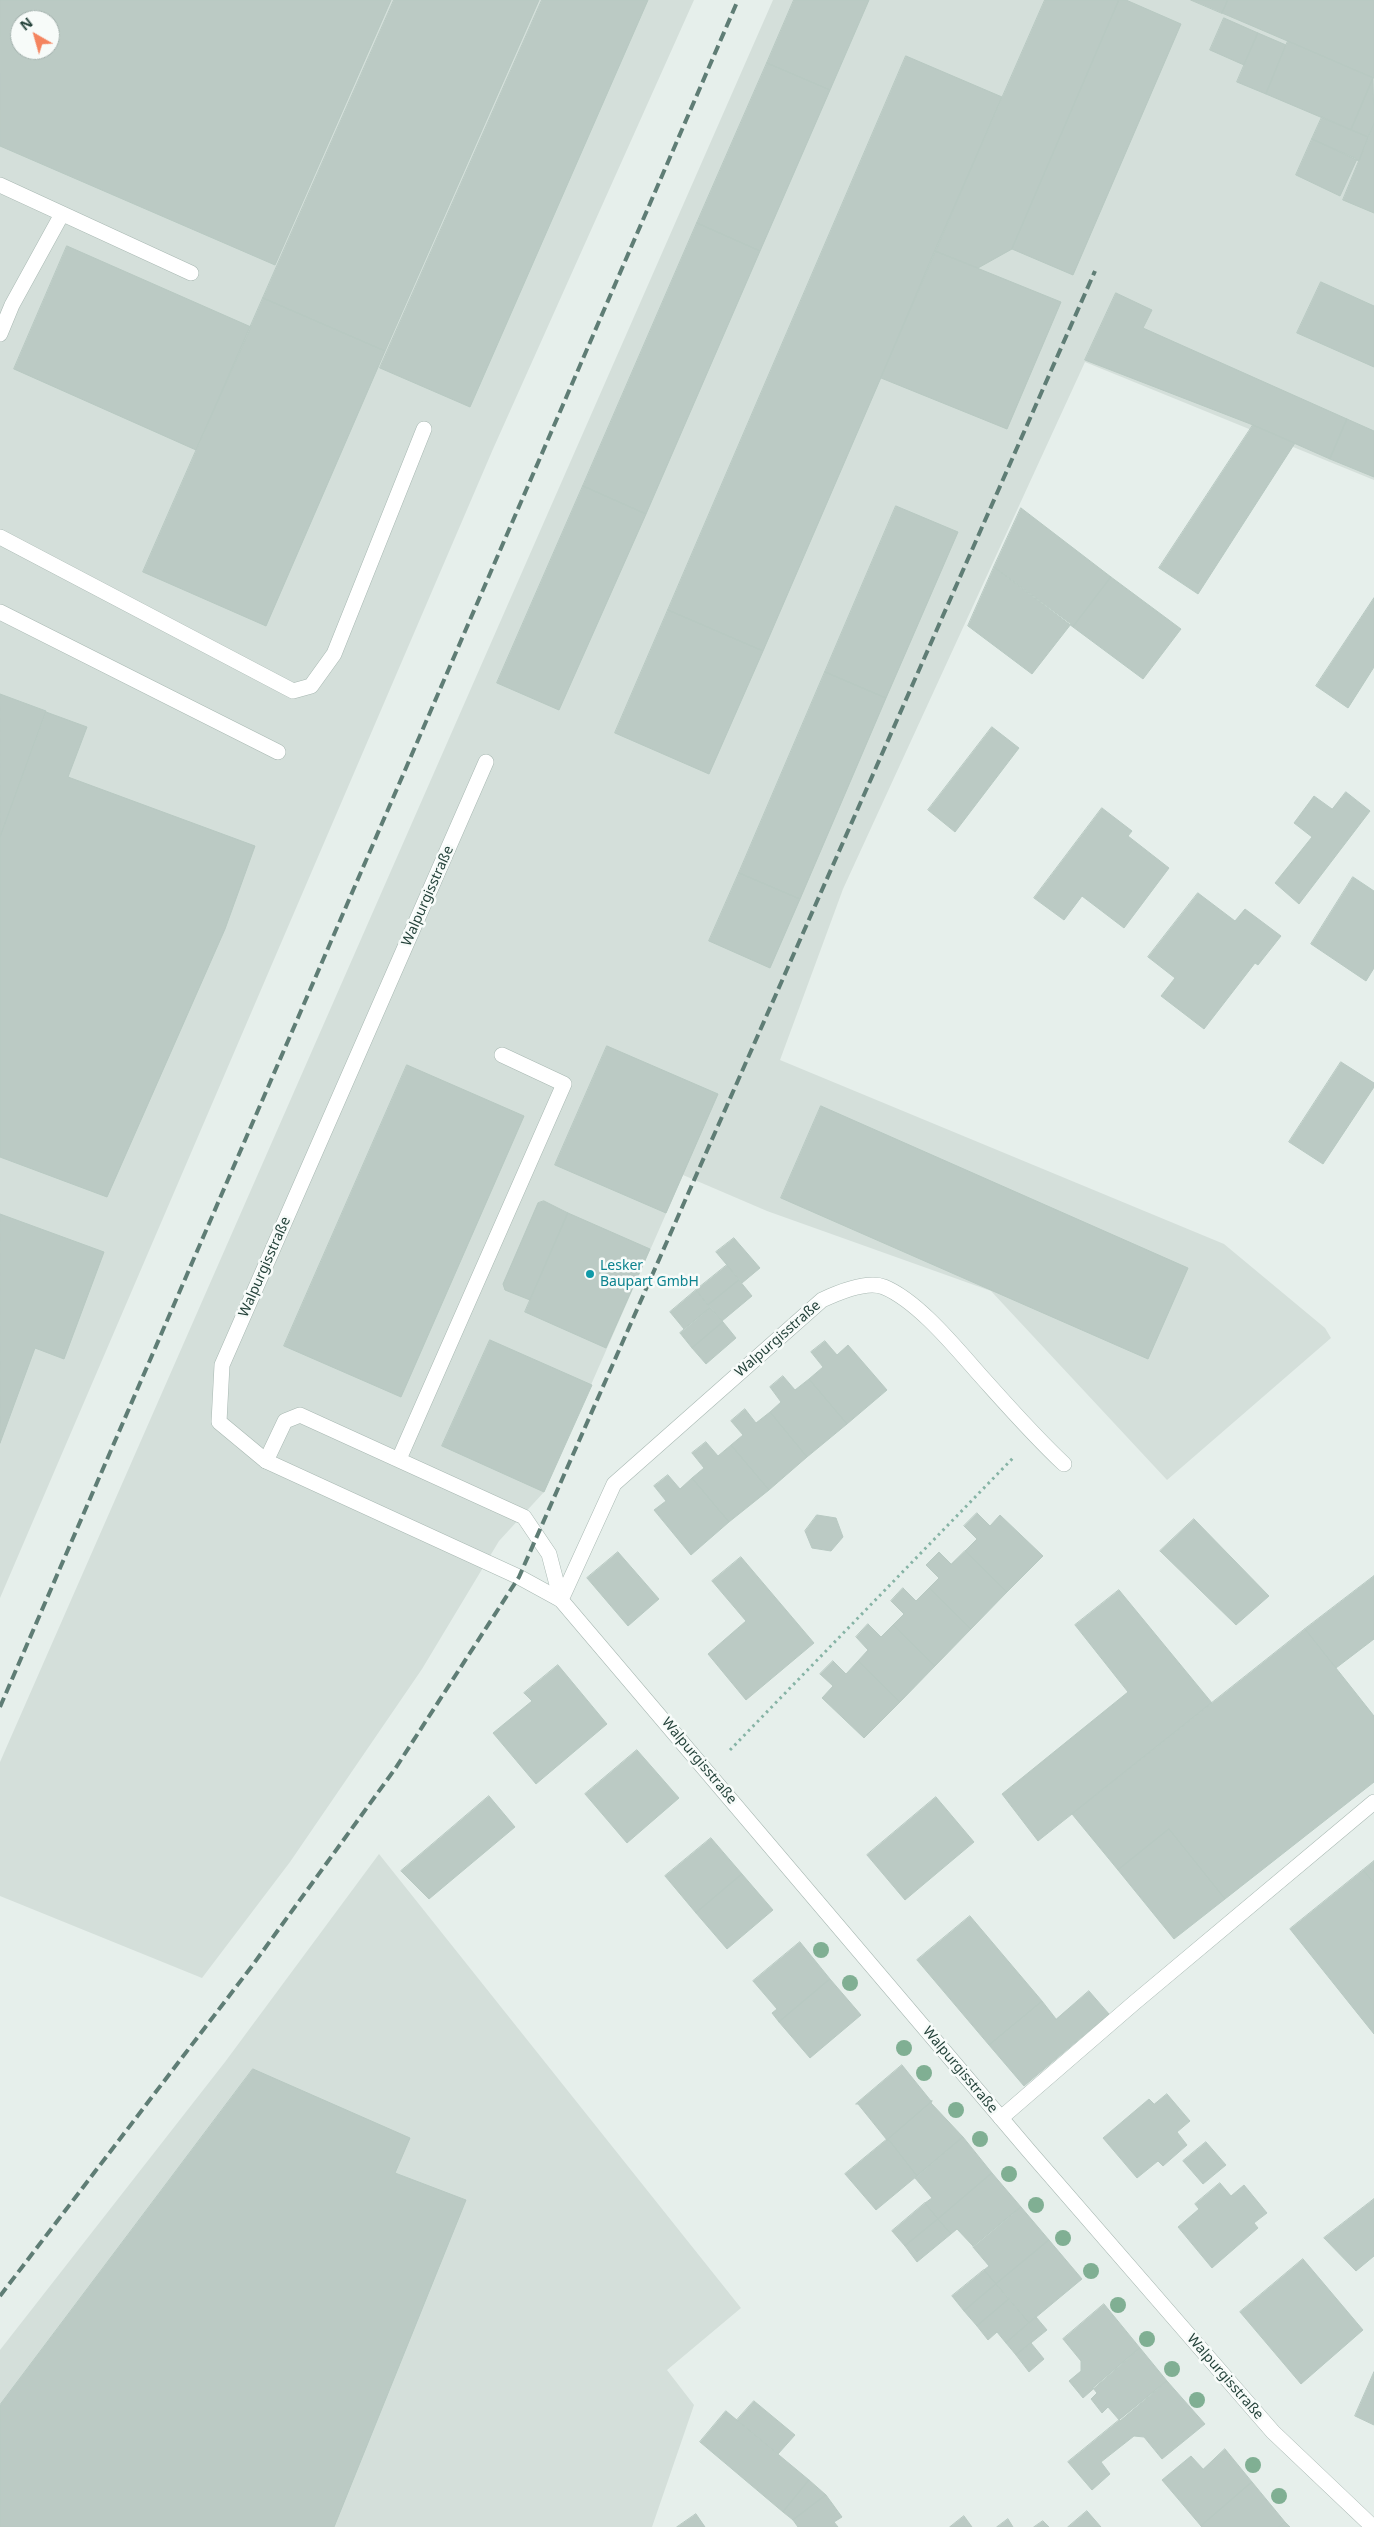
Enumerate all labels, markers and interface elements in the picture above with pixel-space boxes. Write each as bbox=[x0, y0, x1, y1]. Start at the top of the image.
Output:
north arrow bbox=[10, 10, 60, 60]
text: N bbox=[16, 13, 36, 35]
street label: Walpurgisstraße bbox=[398, 843, 458, 949]
street label: Walpurgisstraße bbox=[235, 1214, 295, 1320]
place label: Lesker Baupart GmbH bbox=[600, 1258, 699, 1290]
marker: Lesker Baupart GmbH bbox=[584, 1268, 596, 1280]
street label: Walpurgisstraße bbox=[732, 1297, 824, 1381]
street label: Walpurgisstraße bbox=[658, 1714, 740, 1808]
street label: Walpurgisstraße bbox=[919, 2023, 1001, 2117]
street label: Walpurgisstraße bbox=[1183, 2331, 1267, 2423]

